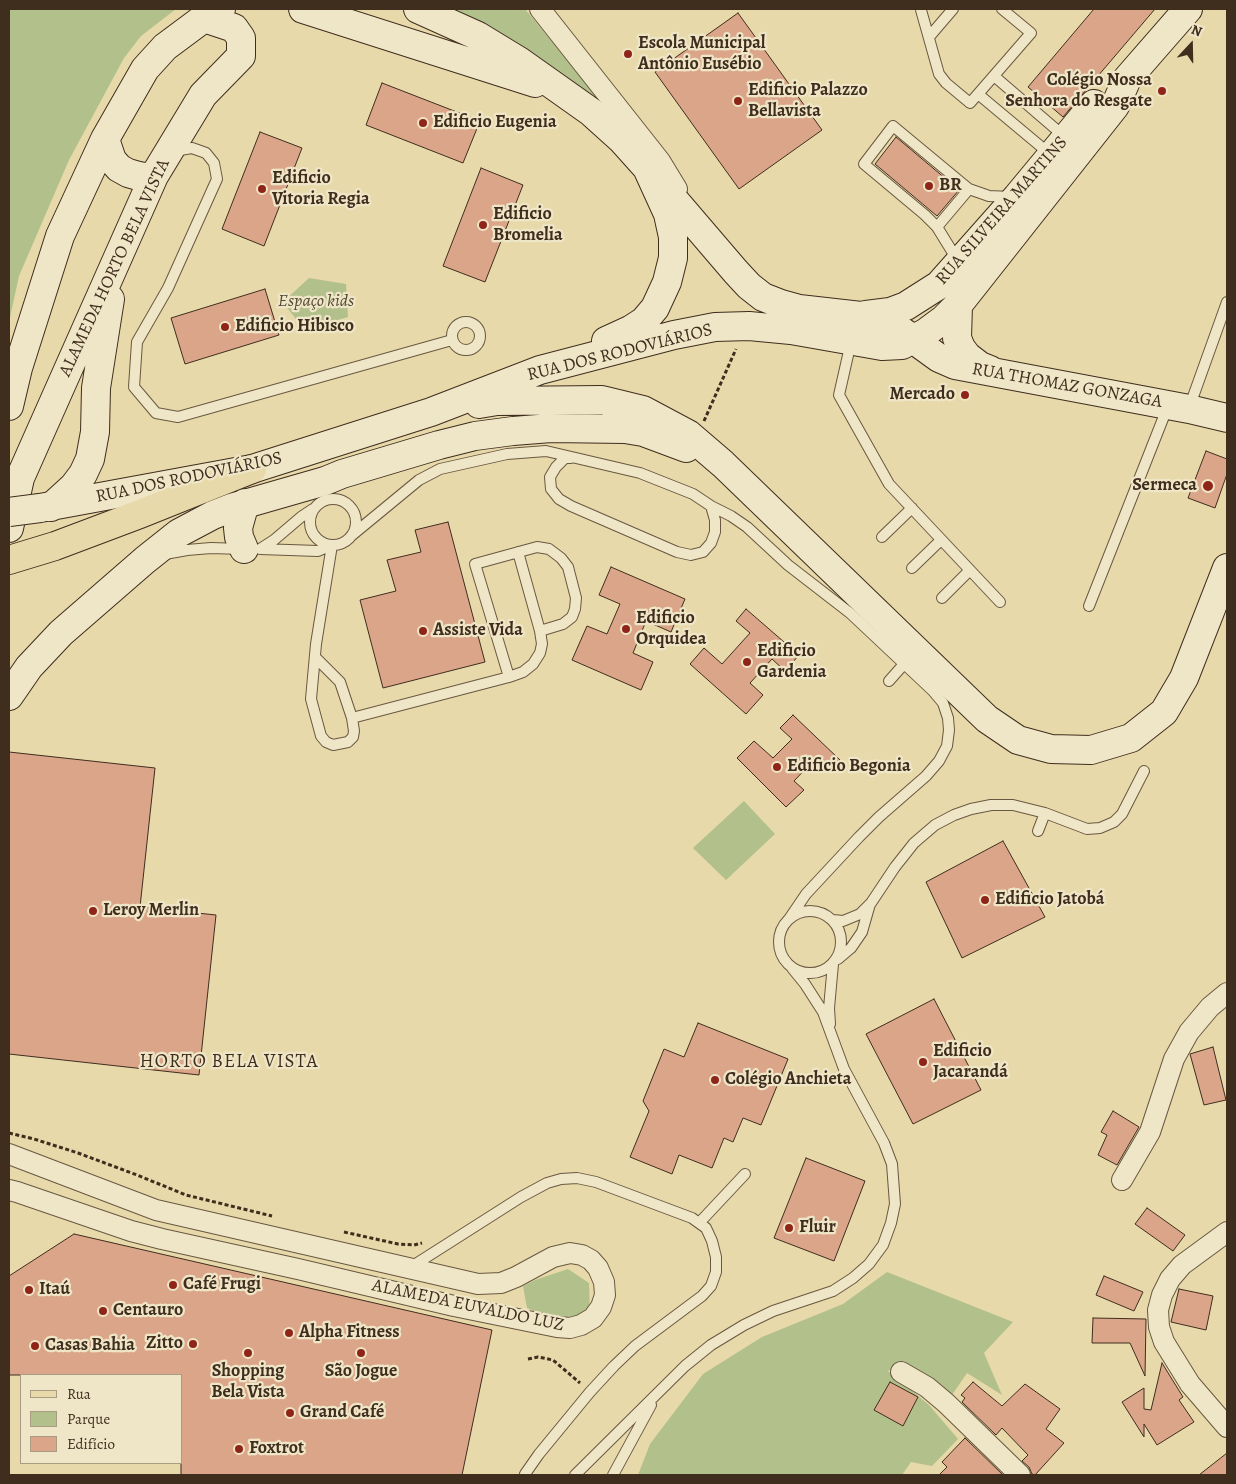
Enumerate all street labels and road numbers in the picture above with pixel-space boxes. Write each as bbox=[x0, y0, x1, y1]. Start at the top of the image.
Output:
street label: RUA SILVEIRA MARTINS bbox=[932, 132, 1072, 290]
street label: ALAMEDA HORTO BELA VISTA bbox=[55, 156, 175, 380]
street label: RUA DOS RODOVIÁRIOS bbox=[525, 320, 715, 386]
street label: RUA THOMAZ GONZAGA bbox=[970, 359, 1164, 413]
street label: RUA DOS RODOVIÁRIOS bbox=[94, 448, 284, 508]
street label: ALAMEDA EUVALDO LUZ bbox=[370, 1275, 566, 1337]

